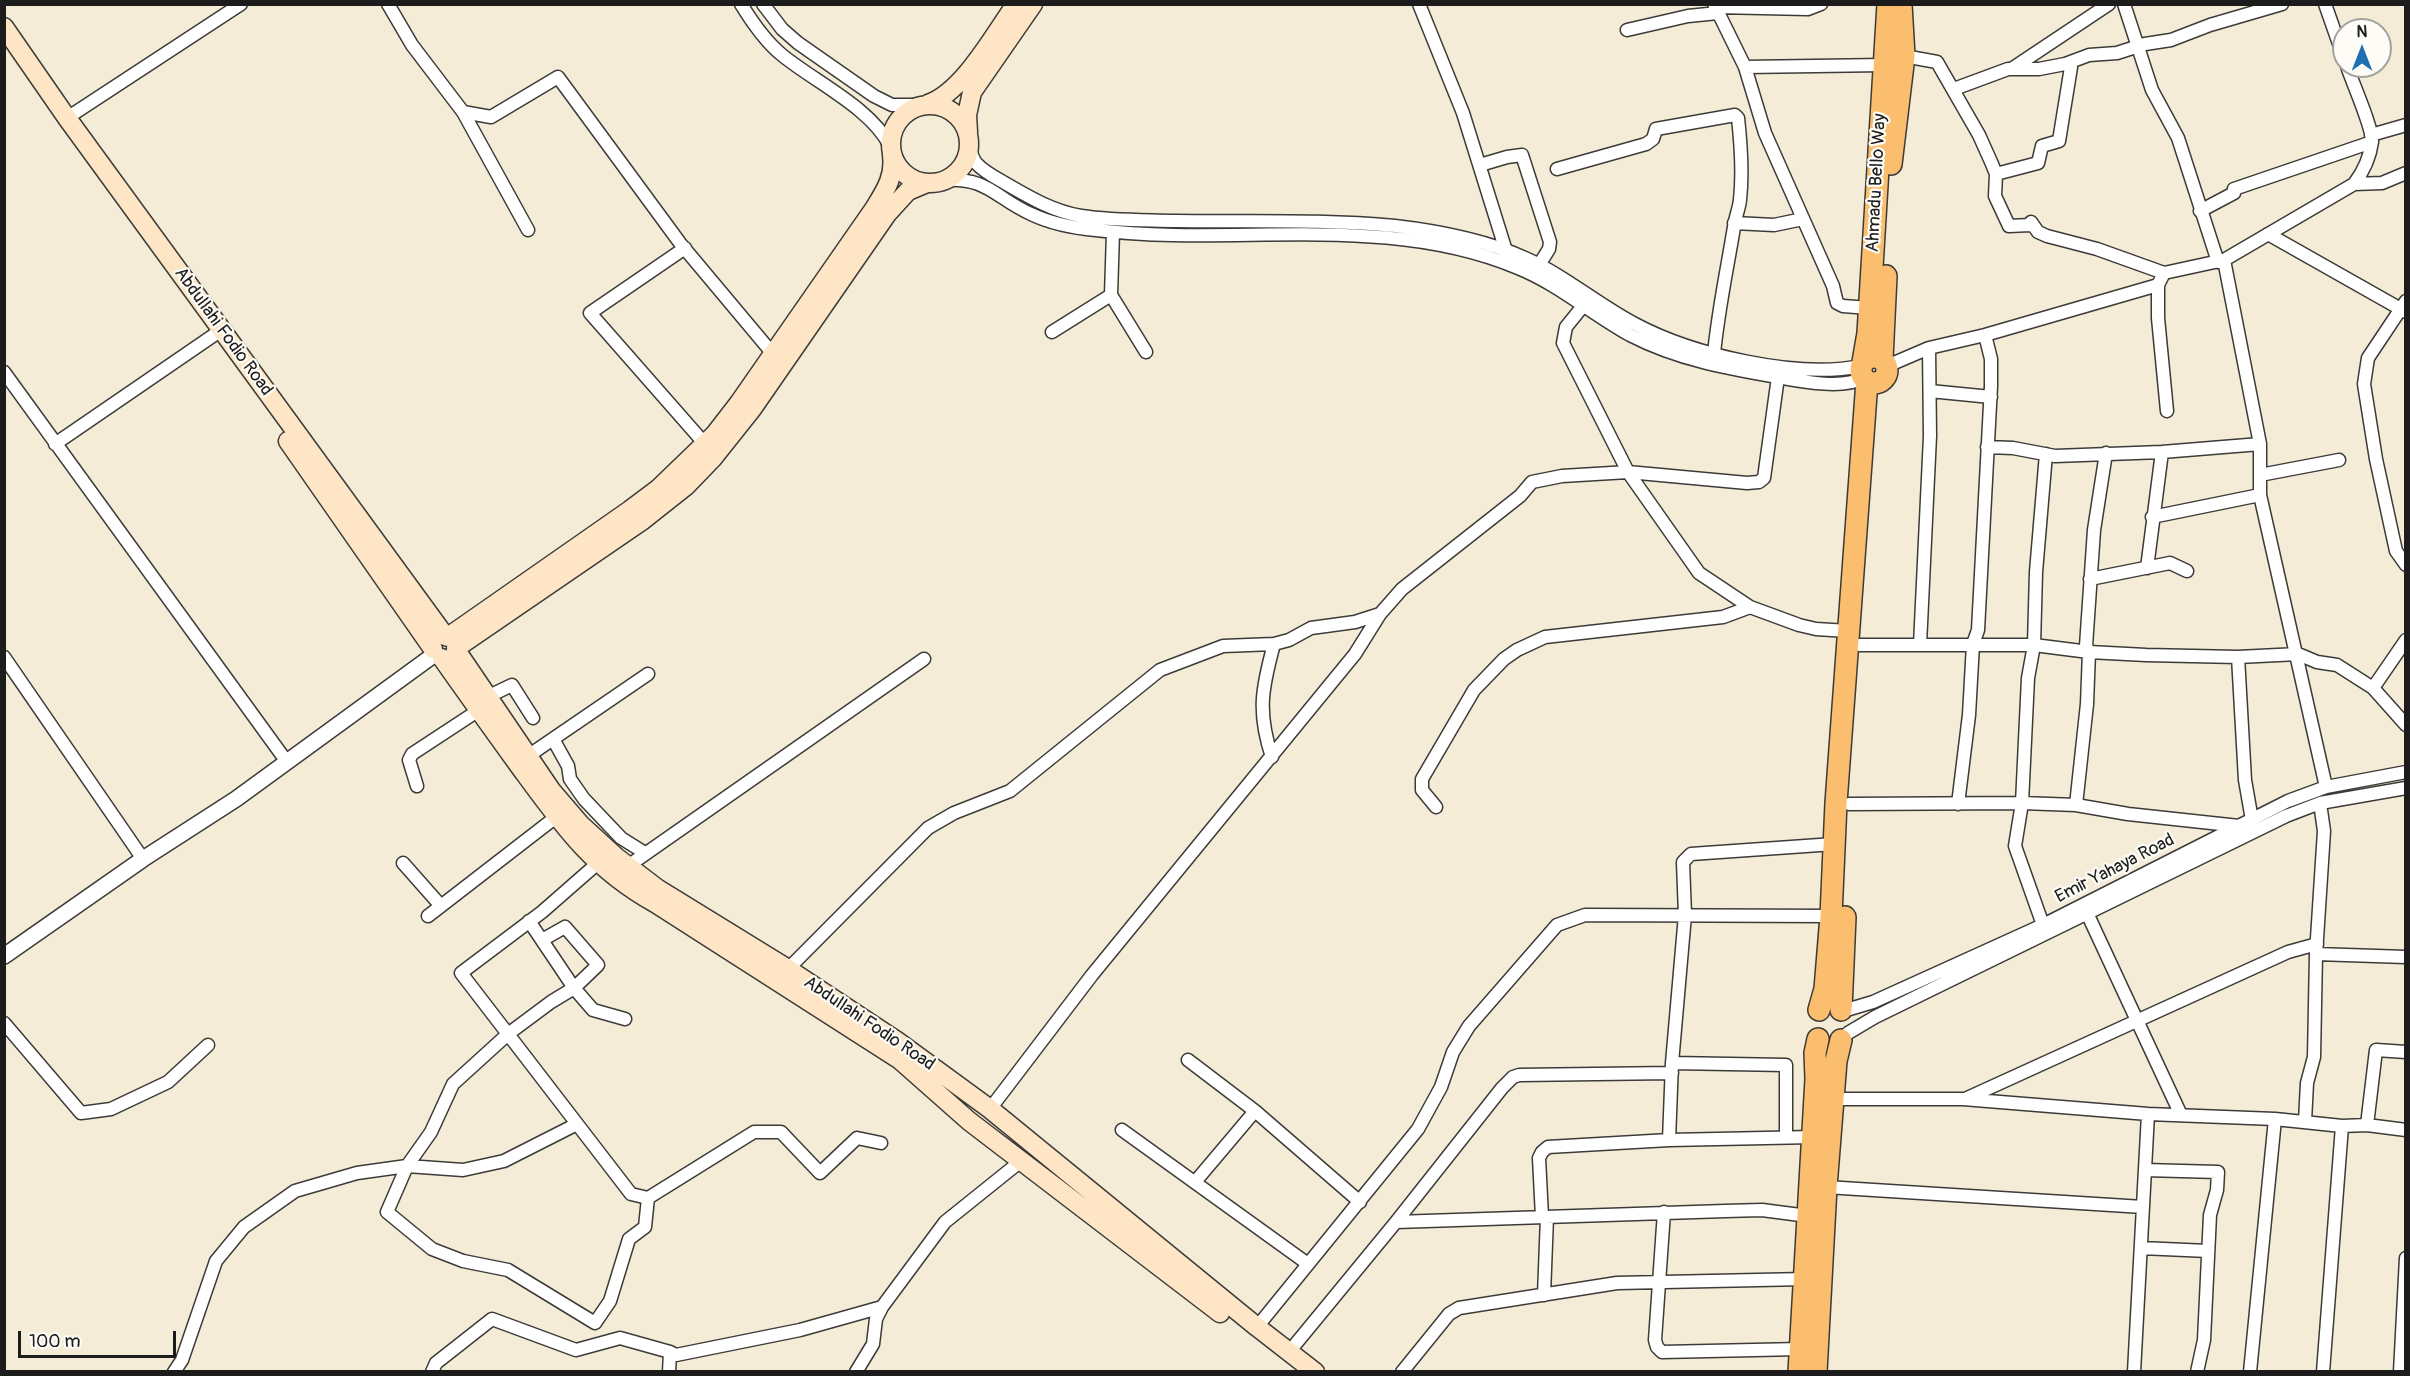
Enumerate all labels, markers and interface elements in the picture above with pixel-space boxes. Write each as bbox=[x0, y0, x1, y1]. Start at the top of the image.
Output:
north arrow bbox=[2332, 18, 2392, 78]
text: N bbox=[2357, 22, 2367, 42]
street label: Ahmadu Bello Way bbox=[1863, 113, 1891, 253]
street label: Abdullahi Fodio Road bbox=[169, 264, 277, 400]
street label: Emir Yahaya Road bbox=[2052, 830, 2178, 908]
street label: Abdullahi Fodio Road bbox=[799, 972, 939, 1076]
scale bar bbox=[21, 1319, 178, 1357]
text: 100 m bbox=[29, 1330, 81, 1353]

